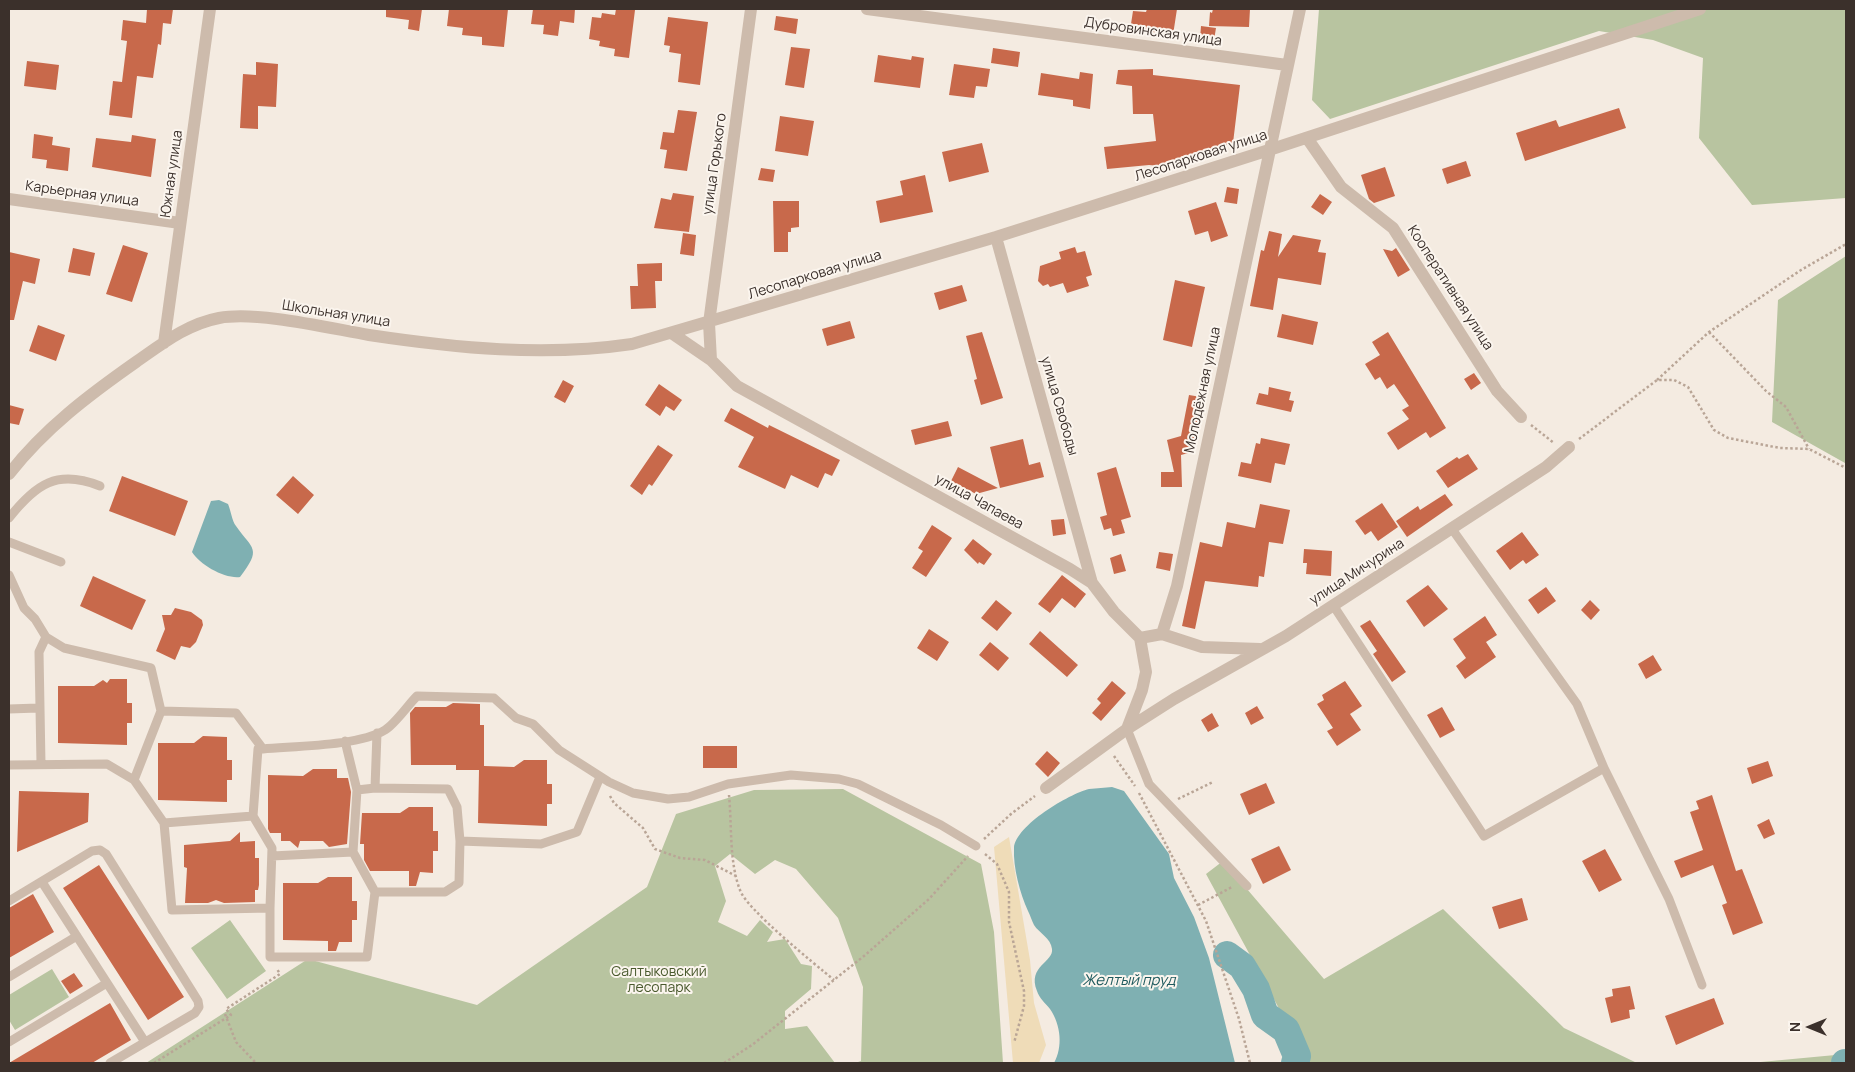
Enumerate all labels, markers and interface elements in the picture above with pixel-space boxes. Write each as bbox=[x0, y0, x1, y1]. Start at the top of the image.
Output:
street label: Дубровинская улица bbox=[1083, 14, 1223, 50]
street label: улица Горького bbox=[700, 112, 730, 216]
street label: Лесопарковая улица bbox=[1133, 127, 1269, 185]
street label: Южная улица bbox=[158, 129, 186, 219]
street label: Карьерная улица bbox=[24, 178, 140, 210]
street label: Кооперативная улица bbox=[1403, 223, 1497, 353]
street label: Лесопарковая улица bbox=[746, 247, 884, 303]
street label: Школьная улица bbox=[281, 297, 391, 331]
street label: Молодёжная улица bbox=[1181, 325, 1225, 455]
street label: улица Свободы bbox=[1037, 354, 1081, 458]
street label: улица Чапаева bbox=[932, 471, 1026, 533]
street label: улица Мичурина bbox=[1307, 535, 1407, 609]
park label: Салтыковский лесопарк bbox=[611, 964, 707, 996]
water label: Желтый пруд bbox=[1082, 972, 1176, 990]
north arrow bbox=[1785, 1002, 1835, 1052]
text: N bbox=[1785, 1022, 1804, 1032]

